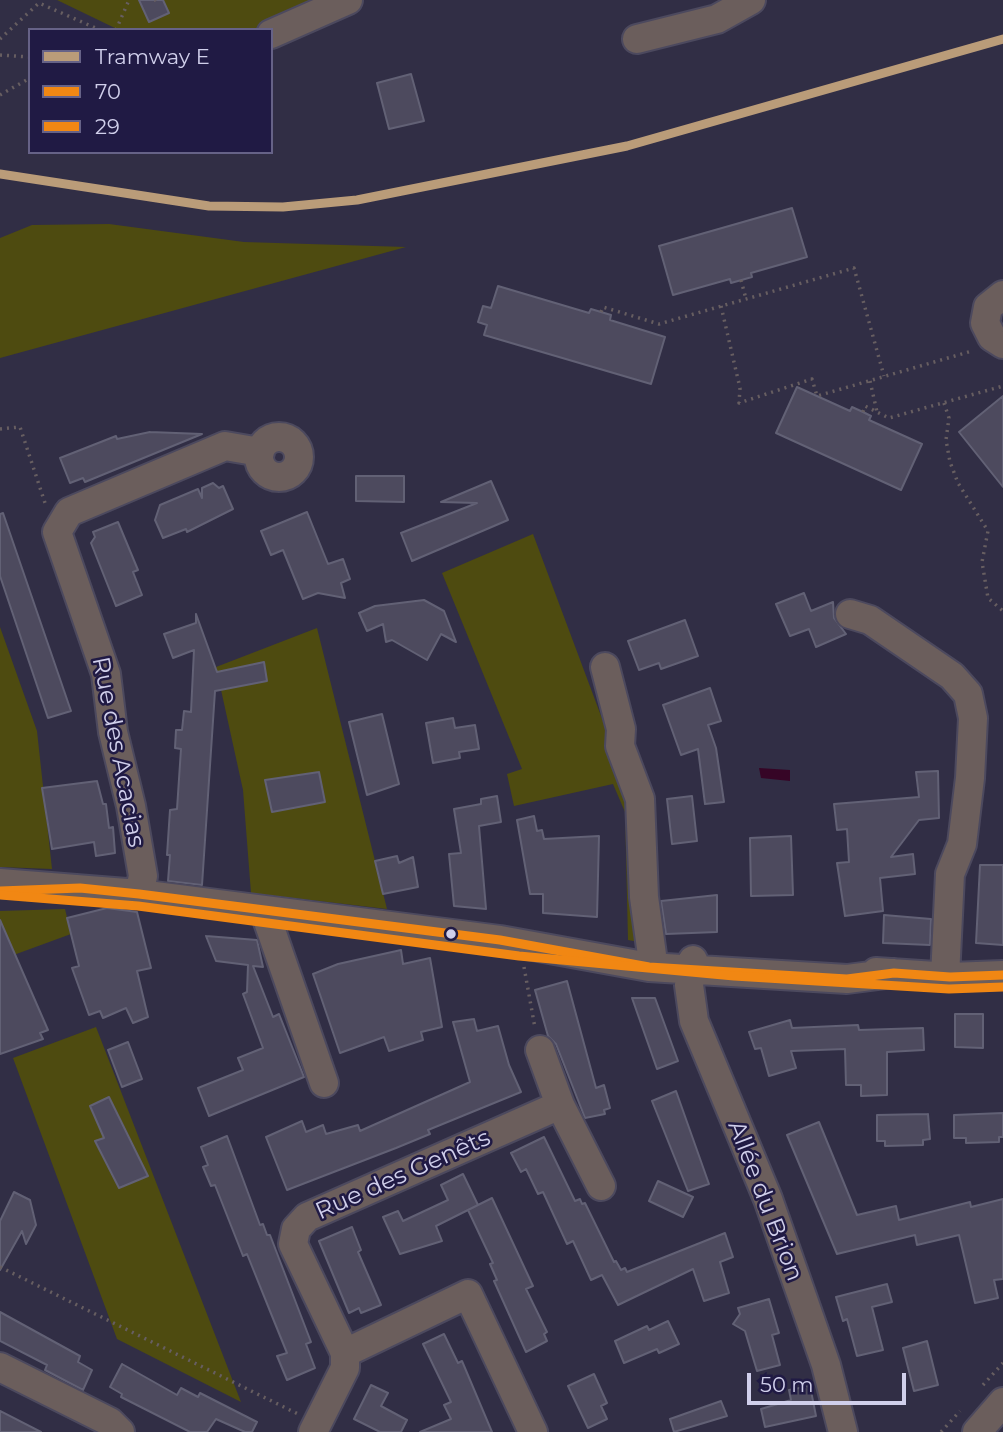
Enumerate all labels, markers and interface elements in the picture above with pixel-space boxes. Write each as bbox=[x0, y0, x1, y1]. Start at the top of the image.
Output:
legend bbox=[28, 28, 273, 154]
text: Tramway E bbox=[95, 44, 210, 69]
text: 70 bbox=[95, 79, 121, 104]
text: 29 bbox=[95, 114, 120, 139]
street label: Rue des Acacias bbox=[85, 654, 151, 850]
unlabelled marker bbox=[444, 927, 458, 941]
street label: Allée du Brion bbox=[721, 1117, 809, 1285]
street label: Rue des Genêts bbox=[311, 1124, 495, 1226]
scale bar bbox=[751, 1358, 910, 1402]
text: 50 m bbox=[760, 1372, 814, 1397]

